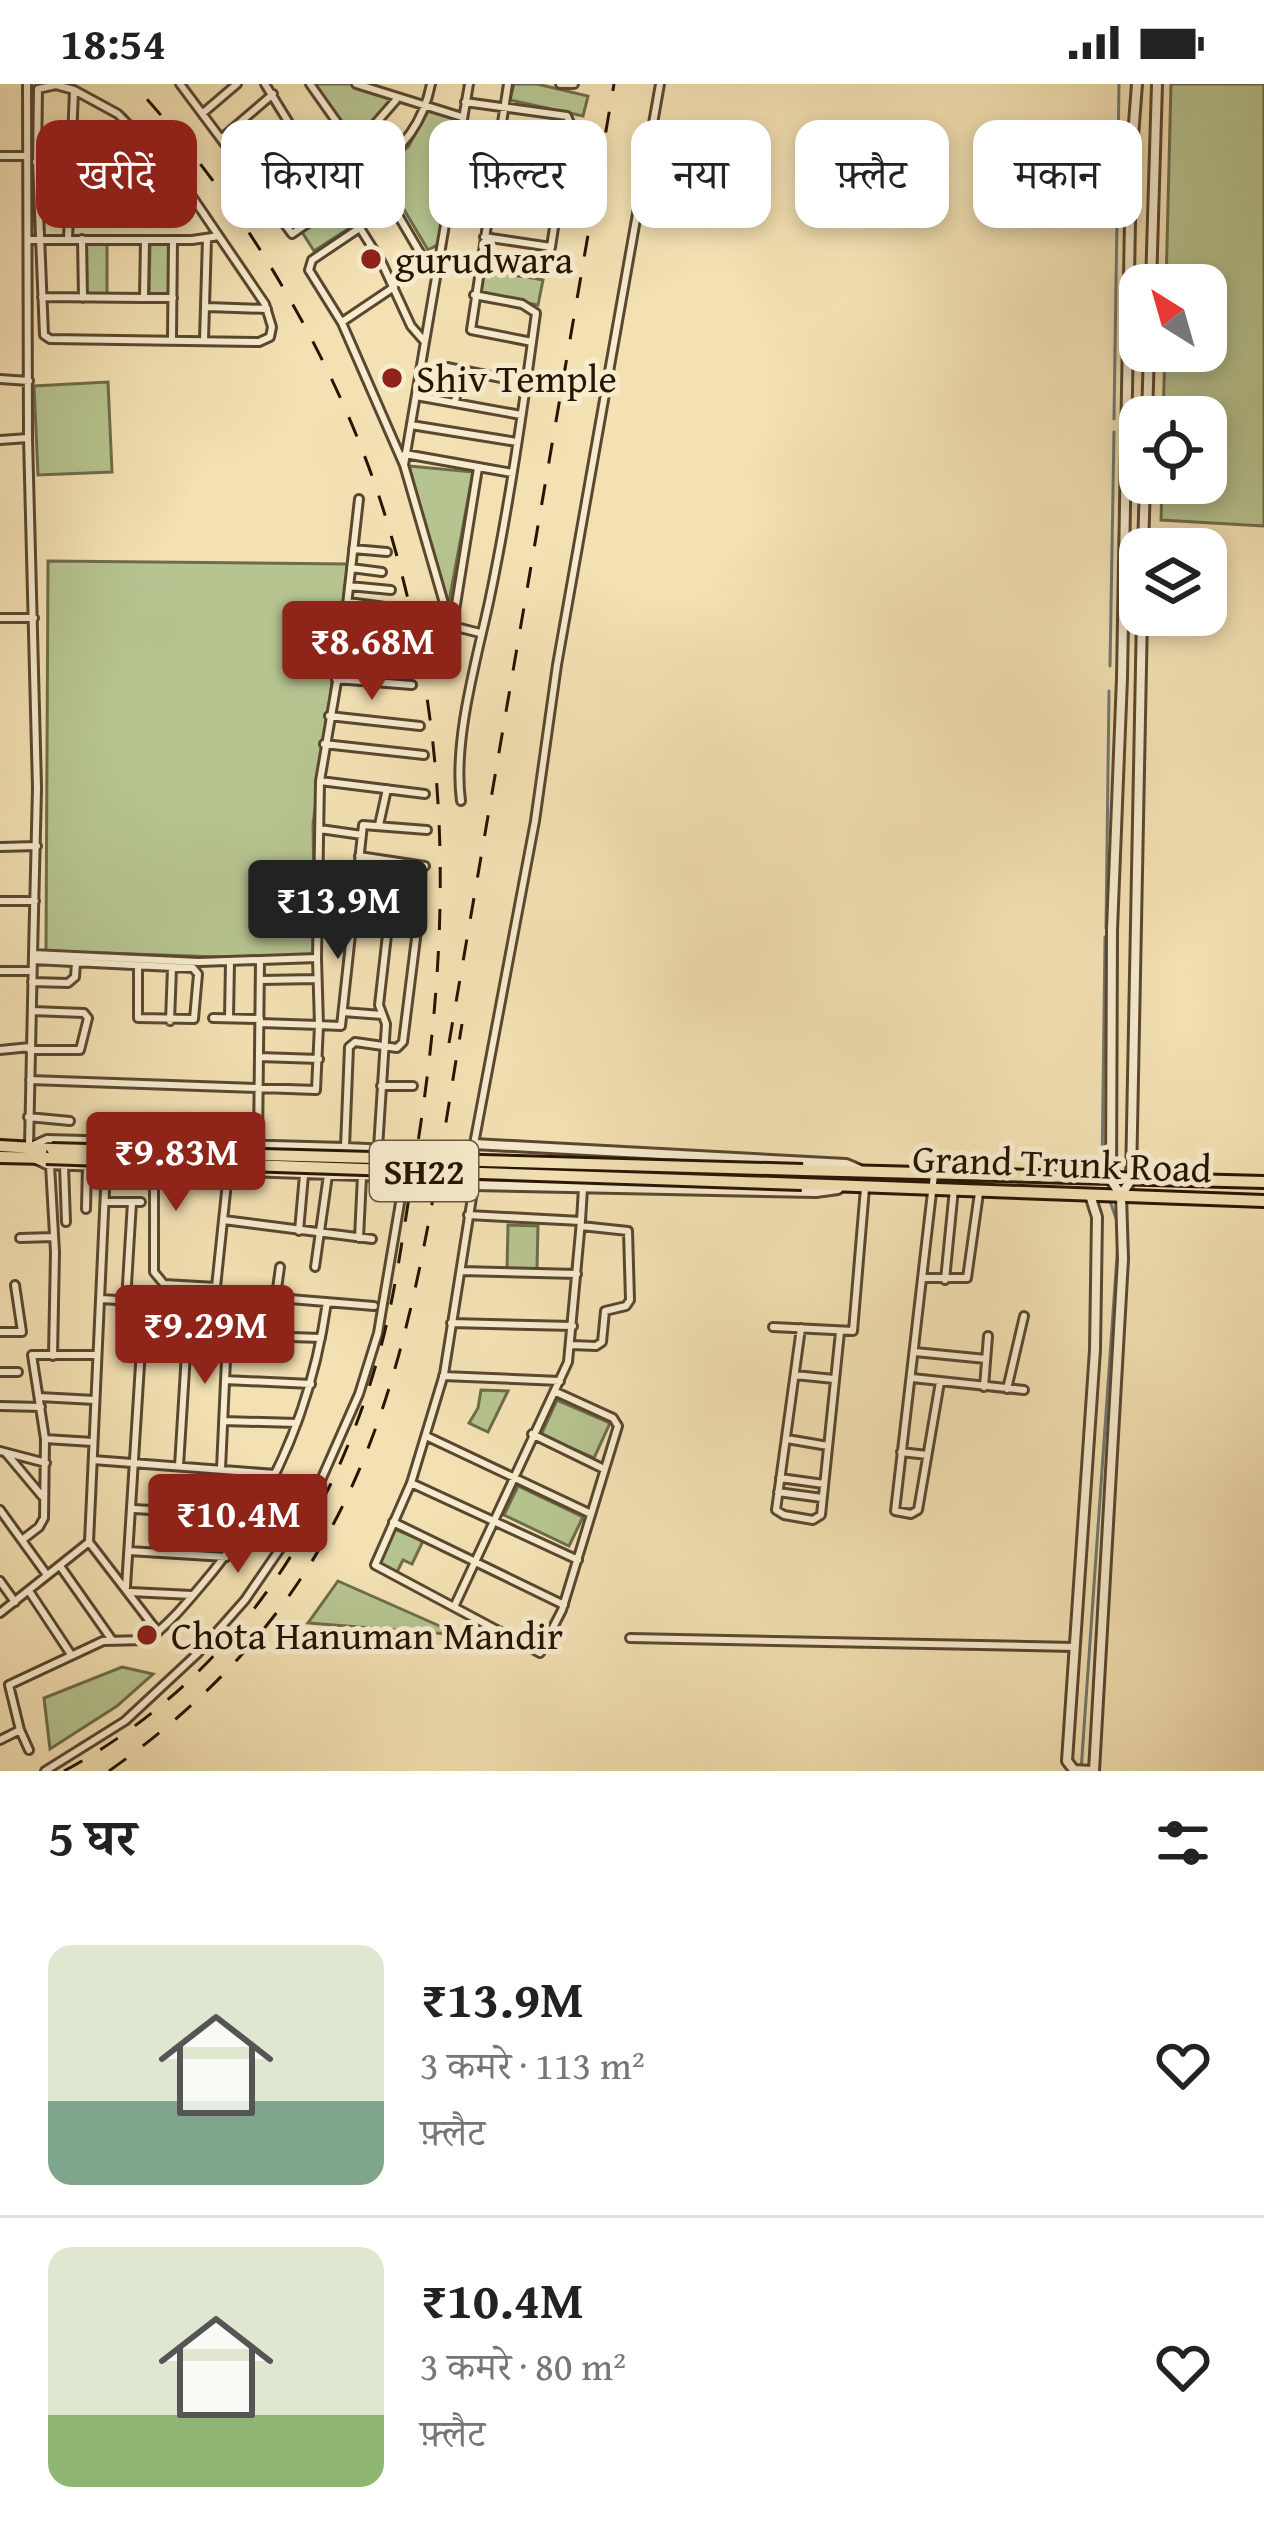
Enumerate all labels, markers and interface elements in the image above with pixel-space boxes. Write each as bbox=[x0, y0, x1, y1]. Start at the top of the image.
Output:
text: 18:54 bbox=[60, 10, 166, 75]
chip: खरीदें bbox=[36, 120, 197, 228]
chip: किराया bbox=[221, 120, 405, 228]
chip: फ़िल्टर bbox=[429, 120, 607, 228]
chip: नया bbox=[631, 120, 771, 228]
chip: फ़्लैट bbox=[795, 120, 949, 228]
chip: मकान bbox=[973, 120, 1142, 228]
place label: gurudwara bbox=[395, 230, 574, 287]
marker: gurudwara bbox=[358, 246, 384, 272]
north arrow bbox=[1119, 264, 1227, 372]
map controls bbox=[1119, 264, 1227, 636]
place label: Shiv Temple bbox=[416, 349, 617, 406]
marker: Shiv Temple bbox=[379, 365, 405, 391]
button: locate bbox=[1119, 396, 1227, 504]
button: layers bbox=[1119, 528, 1227, 636]
pin: ₹8.68M bbox=[274, 601, 470, 703]
text: ₹8.68M bbox=[309, 611, 435, 668]
pin: ₹13.9M bbox=[240, 860, 436, 962]
text: ₹13.9M bbox=[275, 870, 401, 927]
pin: ₹9.83M bbox=[78, 1112, 274, 1214]
text: ₹9.83M bbox=[113, 1122, 239, 1179]
street label: Grand Trunk Road bbox=[911, 1129, 1213, 1196]
road number: SH22 bbox=[370, 1141, 478, 1201]
pin: ₹9.29M bbox=[107, 1285, 303, 1387]
text: ₹9.29M bbox=[142, 1295, 268, 1352]
pin: ₹10.4M bbox=[140, 1474, 336, 1576]
text: ₹10.4M bbox=[175, 1484, 301, 1541]
place label: Chota Hanuman Mandir bbox=[171, 1606, 563, 1663]
marker: Chota Hanuman Mandir bbox=[134, 1622, 160, 1648]
text: 5 घर bbox=[48, 1799, 136, 1874]
icon: filters bbox=[1150, 1810, 1216, 1876]
text: ₹13.9M bbox=[420, 1961, 584, 2036]
icon: home bbox=[144, 1993, 288, 2137]
icon: heart bbox=[1150, 2032, 1216, 2098]
text: 3 कमरे · 113 m² bbox=[420, 2036, 645, 2093]
text: फ़्लैट bbox=[420, 2103, 485, 2160]
text: ₹10.4M bbox=[420, 2262, 584, 2337]
icon: home bbox=[144, 2295, 288, 2439]
icon: heart bbox=[1150, 2334, 1216, 2400]
text: 3 कमरे · 80 m² bbox=[420, 2337, 626, 2394]
text: फ़्लैट bbox=[420, 2404, 485, 2461]

